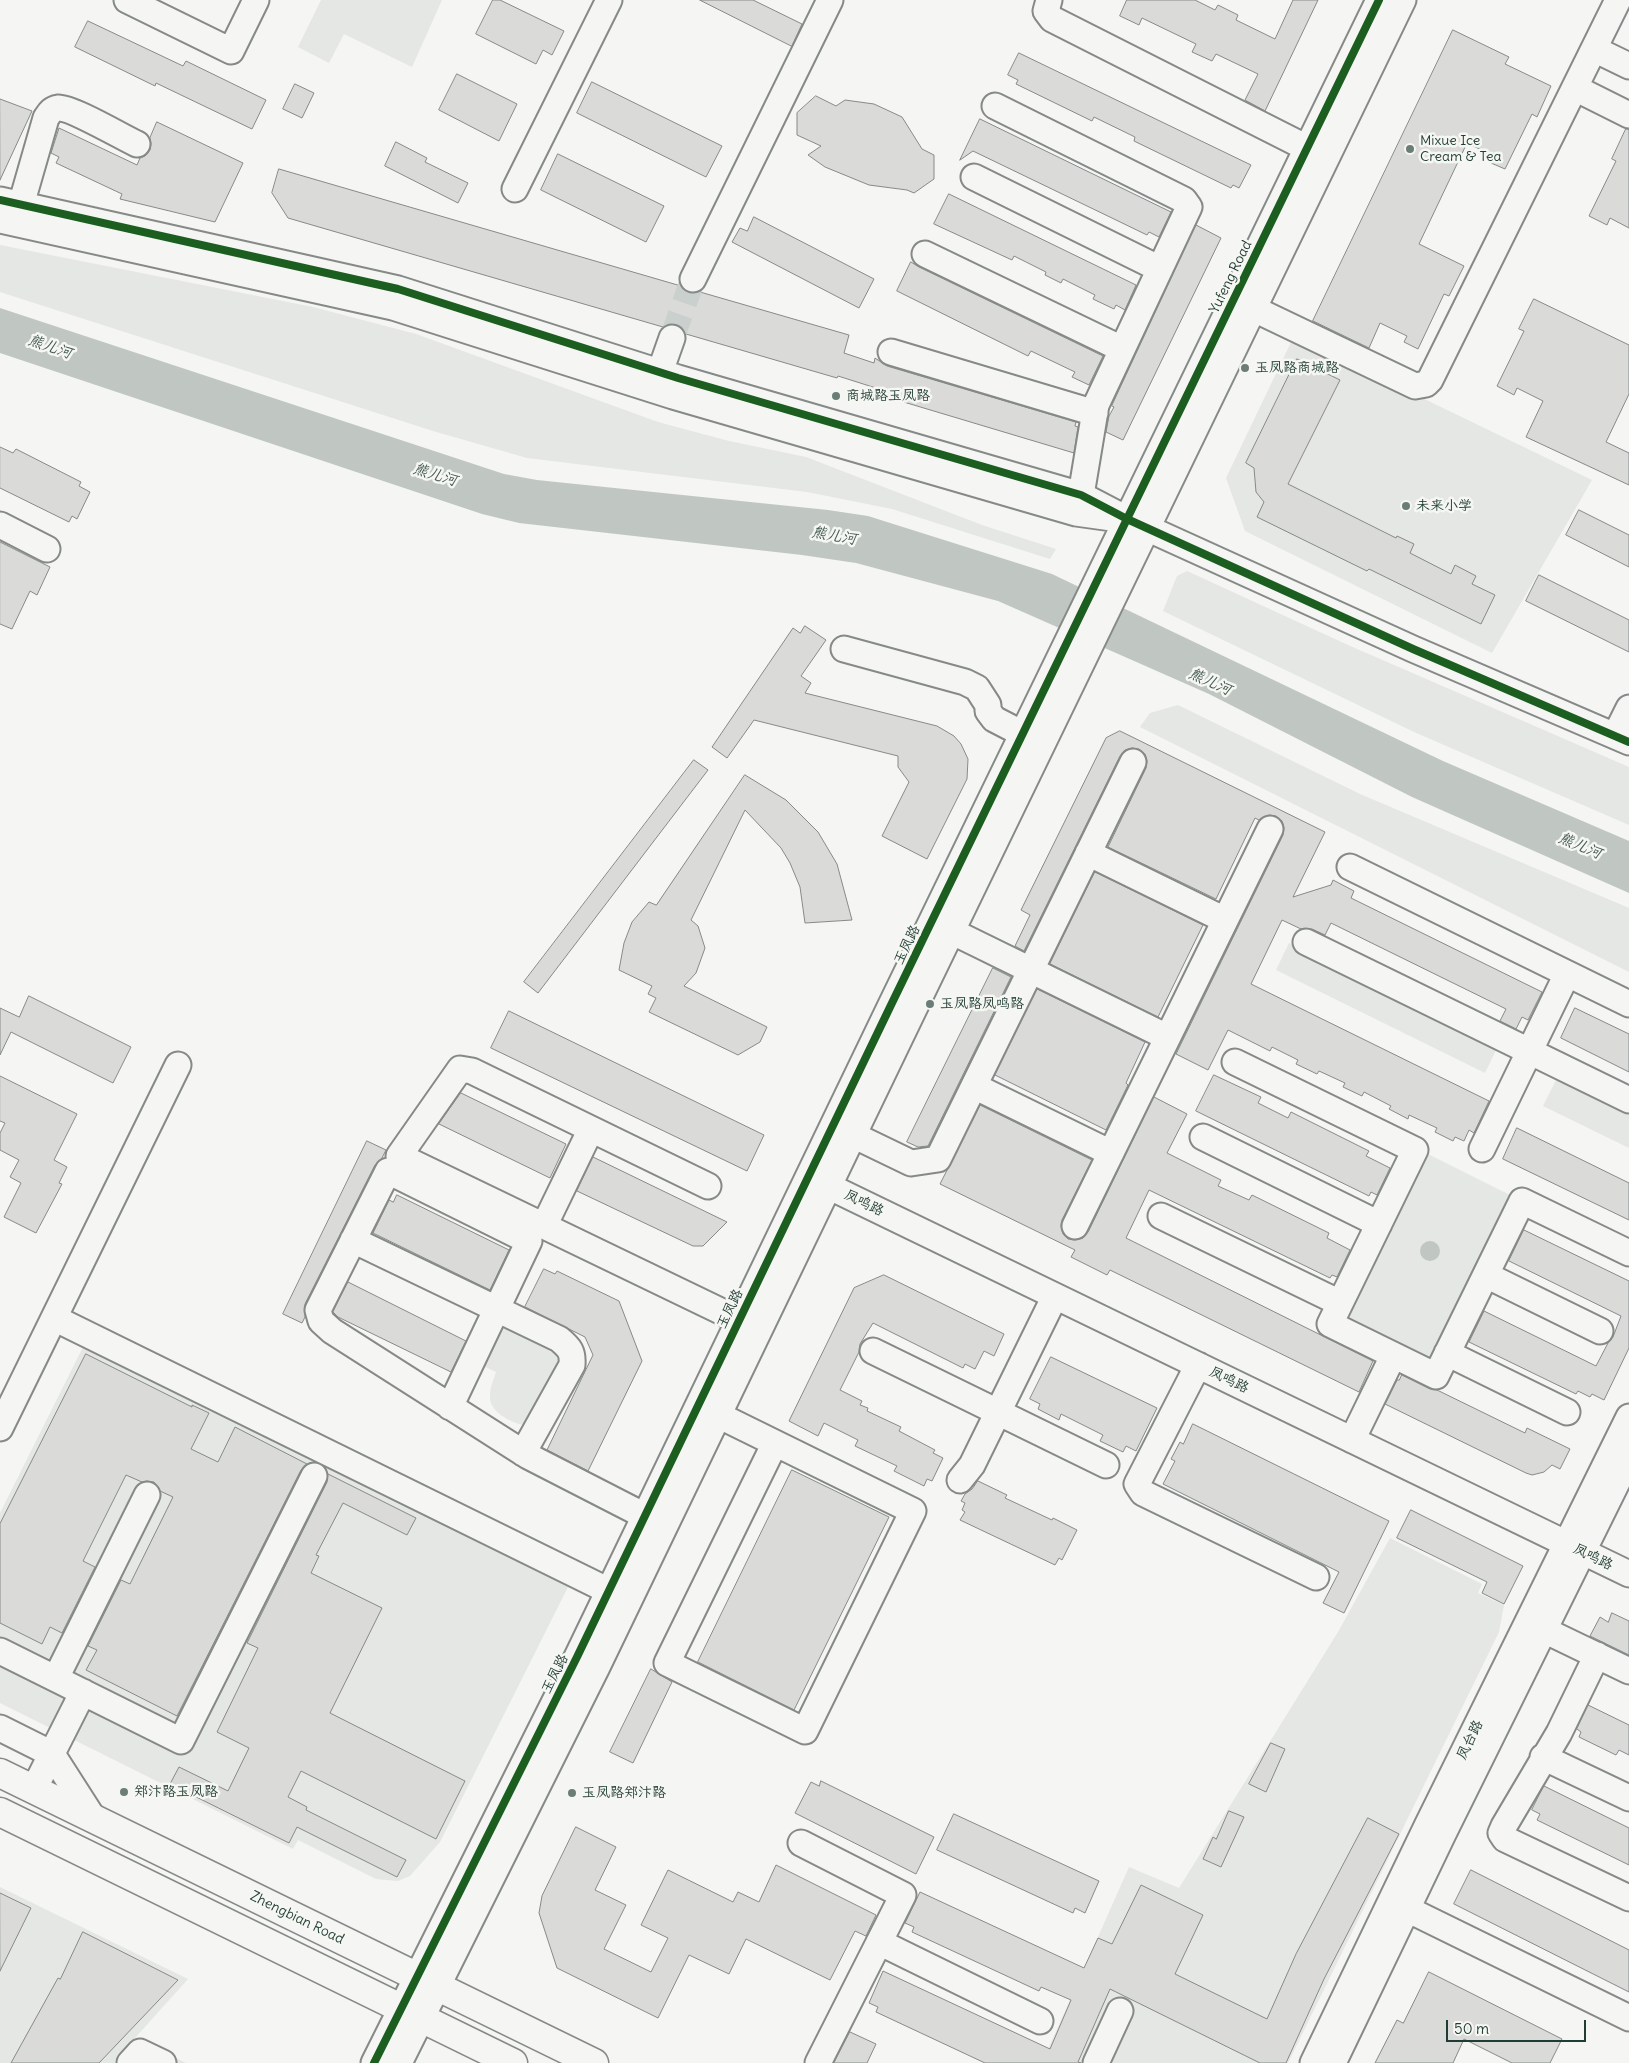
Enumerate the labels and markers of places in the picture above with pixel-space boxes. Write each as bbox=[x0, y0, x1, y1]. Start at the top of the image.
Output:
place label: Mixue Ice Cream & Tea bbox=[1420, 133, 1501, 166]
marker: Mixue Ice Cream & Tea bbox=[1404, 143, 1416, 155]
place label: 玉凤路商城路 bbox=[1255, 360, 1339, 376]
marker: 玉凤路商城路 bbox=[1239, 362, 1251, 374]
place label: 商城路玉凤路 bbox=[846, 388, 930, 404]
marker: 商城路玉凤路 bbox=[830, 390, 842, 402]
place label: 未来小学 bbox=[1416, 498, 1472, 514]
marker: 未来小学 bbox=[1400, 500, 1412, 512]
place label: 玉凤路凤鸣路 bbox=[940, 996, 1024, 1012]
marker: 玉凤路凤鸣路 bbox=[924, 998, 936, 1010]
place label: 郑汴路玉凤路 bbox=[134, 1784, 218, 1800]
place label: 玉凤路郑汴路 bbox=[582, 1785, 666, 1801]
marker: 郑汴路玉凤路 bbox=[118, 1786, 130, 1798]
marker: 玉凤路郑汴路 bbox=[566, 1787, 578, 1799]

